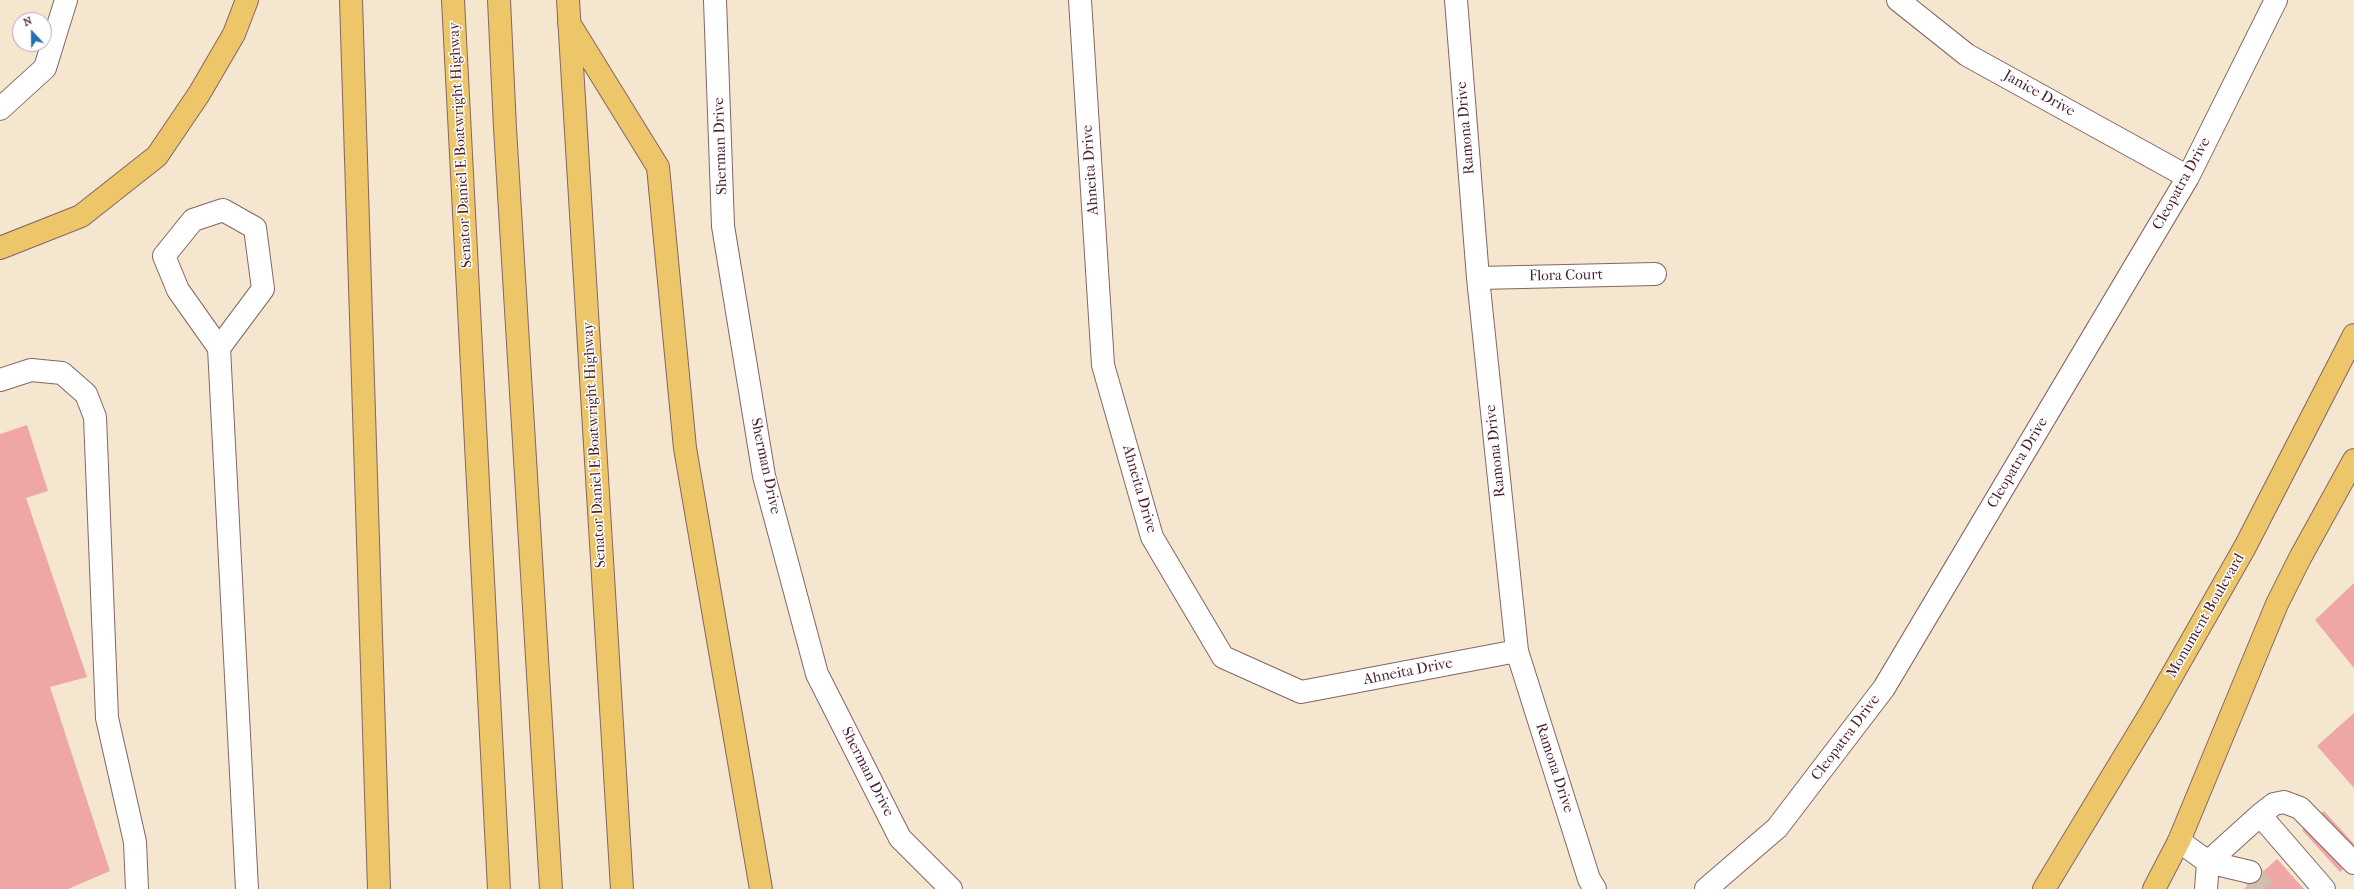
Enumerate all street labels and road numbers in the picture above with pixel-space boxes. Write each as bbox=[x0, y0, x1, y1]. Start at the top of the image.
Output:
street label: Senator Daniel E Boatwright Highway bbox=[446, 22, 476, 268]
street label: Janice Drive bbox=[2000, 67, 2078, 121]
street label: Ramona Drive bbox=[1453, 81, 1479, 175]
street label: Sherman Drive bbox=[710, 97, 732, 195]
street label: Ahneita Drive bbox=[1079, 124, 1103, 216]
street label: Cleopatra Drive bbox=[2149, 135, 2215, 233]
street label: Flora Court bbox=[1529, 266, 1603, 286]
street label: Senator Daniel E Boatwright Highway bbox=[580, 322, 610, 568]
street label: Ramona Drive bbox=[1482, 404, 1510, 498]
street label: Cleopatra Drive bbox=[1984, 414, 2052, 512]
street label: Sherman Drive bbox=[746, 416, 784, 516]
street label: Ahneita Drive bbox=[1118, 443, 1160, 535]
street label: Monument Boulevard bbox=[2163, 551, 2249, 681]
street label: Ahneita Drive bbox=[1362, 655, 1454, 689]
street label: Cleopatra Drive bbox=[1808, 692, 1884, 784]
street label: Ramona Drive bbox=[1531, 721, 1577, 815]
street label: Sherman Drive bbox=[837, 724, 897, 820]

